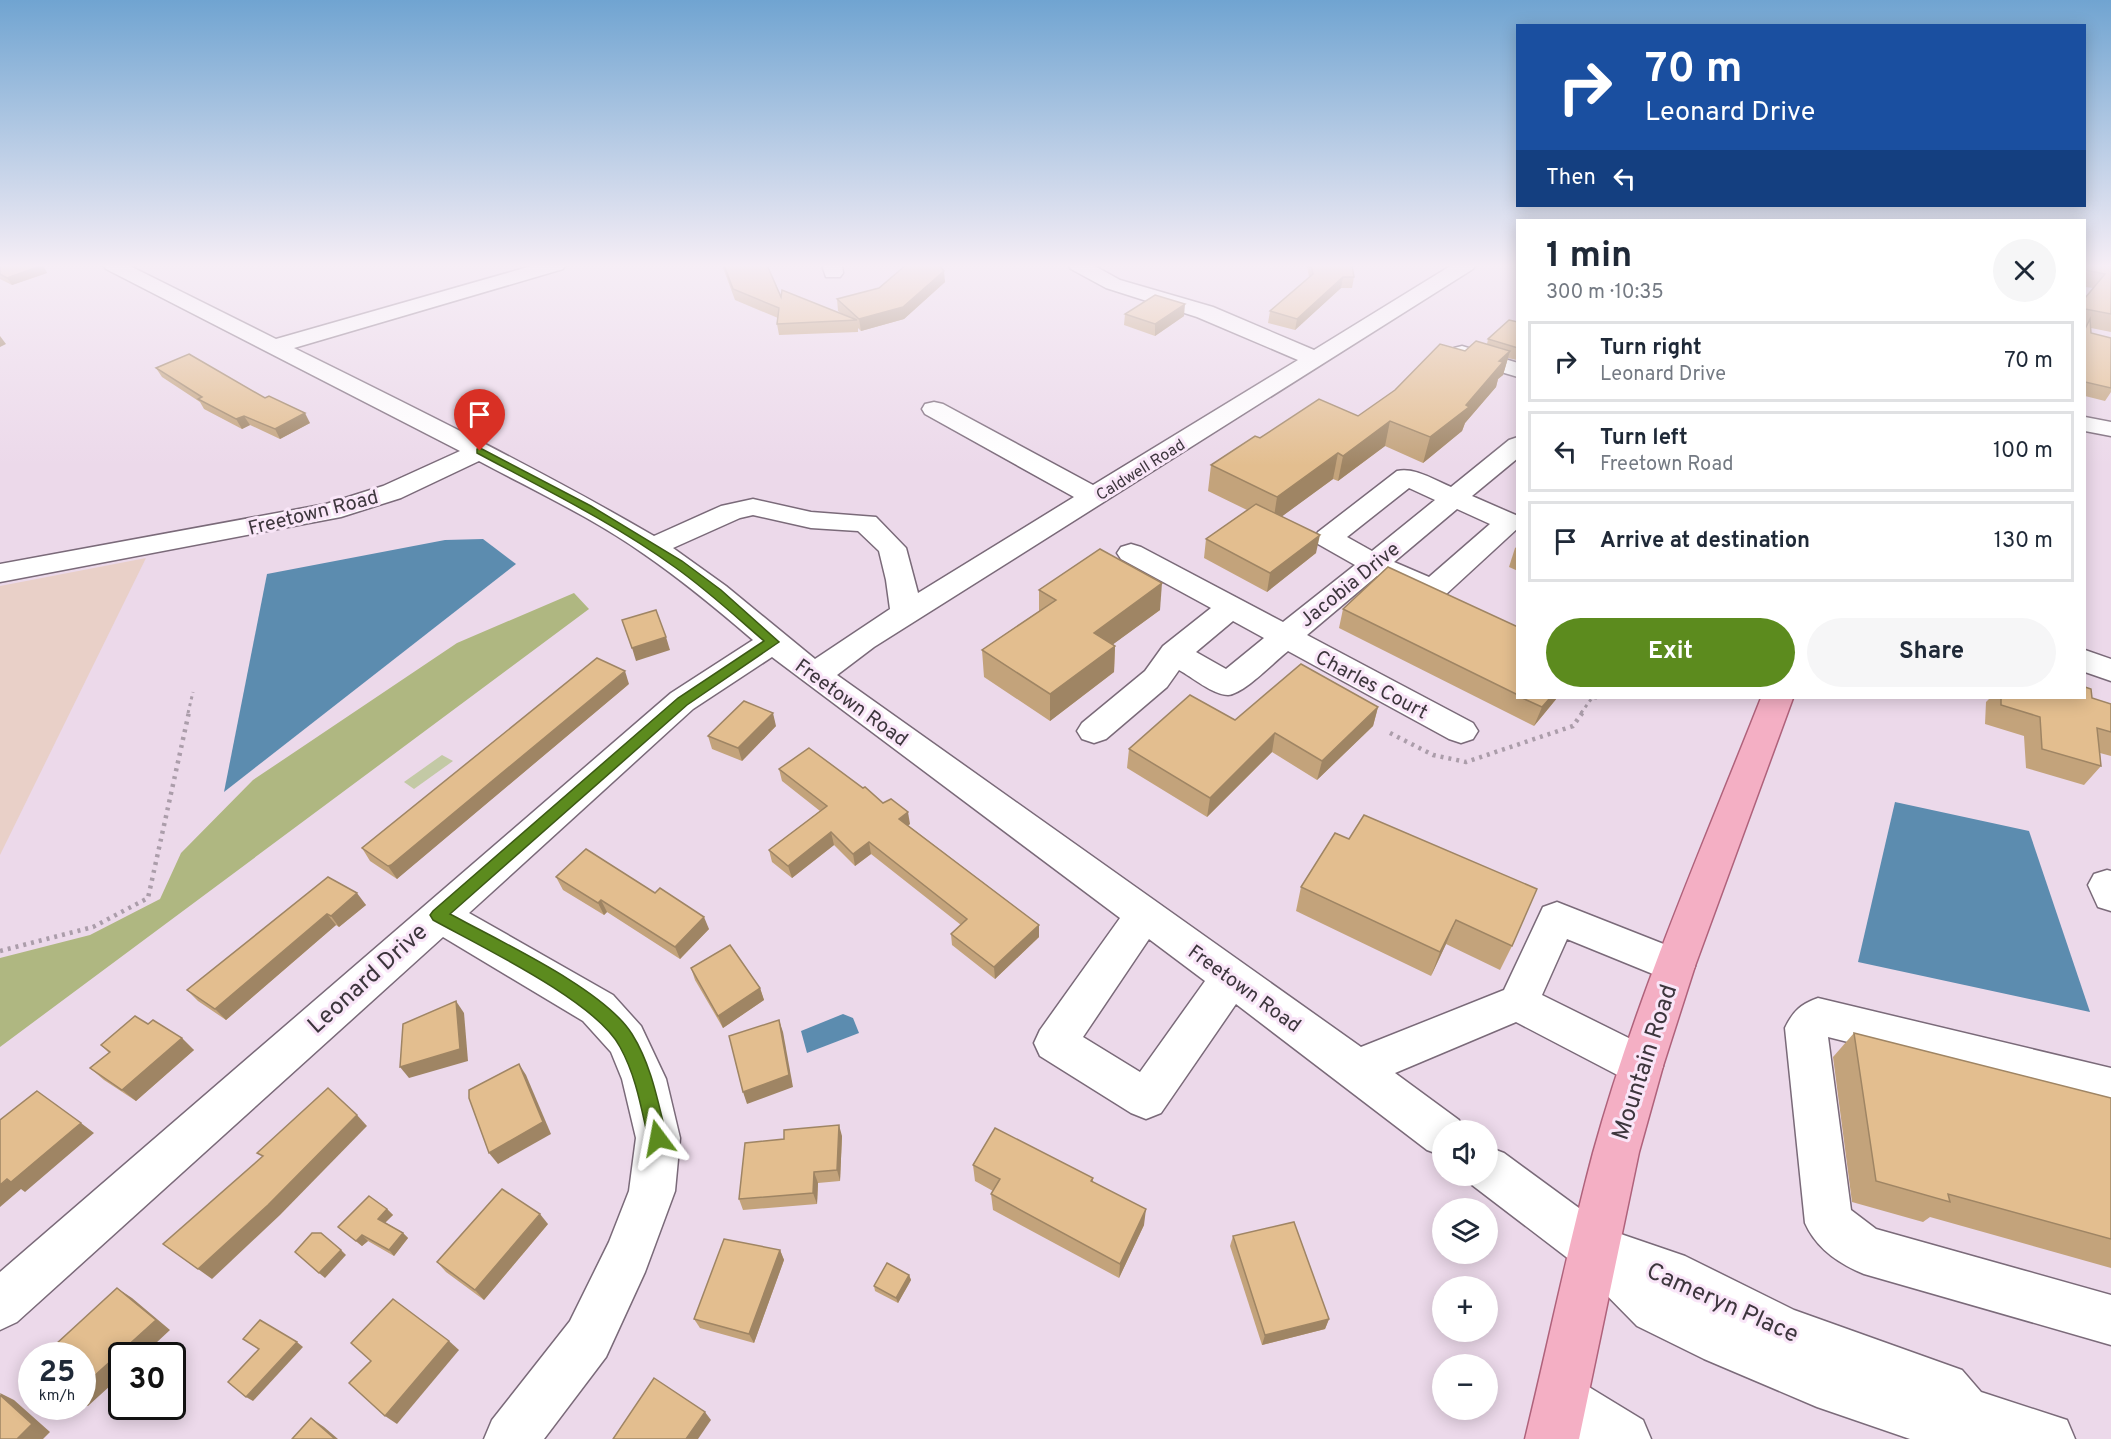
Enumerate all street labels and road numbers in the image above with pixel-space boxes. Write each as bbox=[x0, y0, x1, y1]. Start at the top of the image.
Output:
street label: Caldwell Road bbox=[1093, 435, 1189, 506]
street label: Freetown Road bbox=[246, 485, 381, 543]
street label: Jacobia Drive bbox=[1295, 537, 1406, 634]
street label: Charles Court bbox=[1310, 645, 1432, 726]
street label: Freetown Road bbox=[789, 654, 913, 753]
street label: Leonard Drive bbox=[302, 918, 435, 1041]
street label: Freetown Road bbox=[1182, 940, 1306, 1039]
street label: Mountain Road bbox=[1607, 981, 1685, 1144]
street label: Cameryn Place bbox=[1641, 1257, 1803, 1351]

